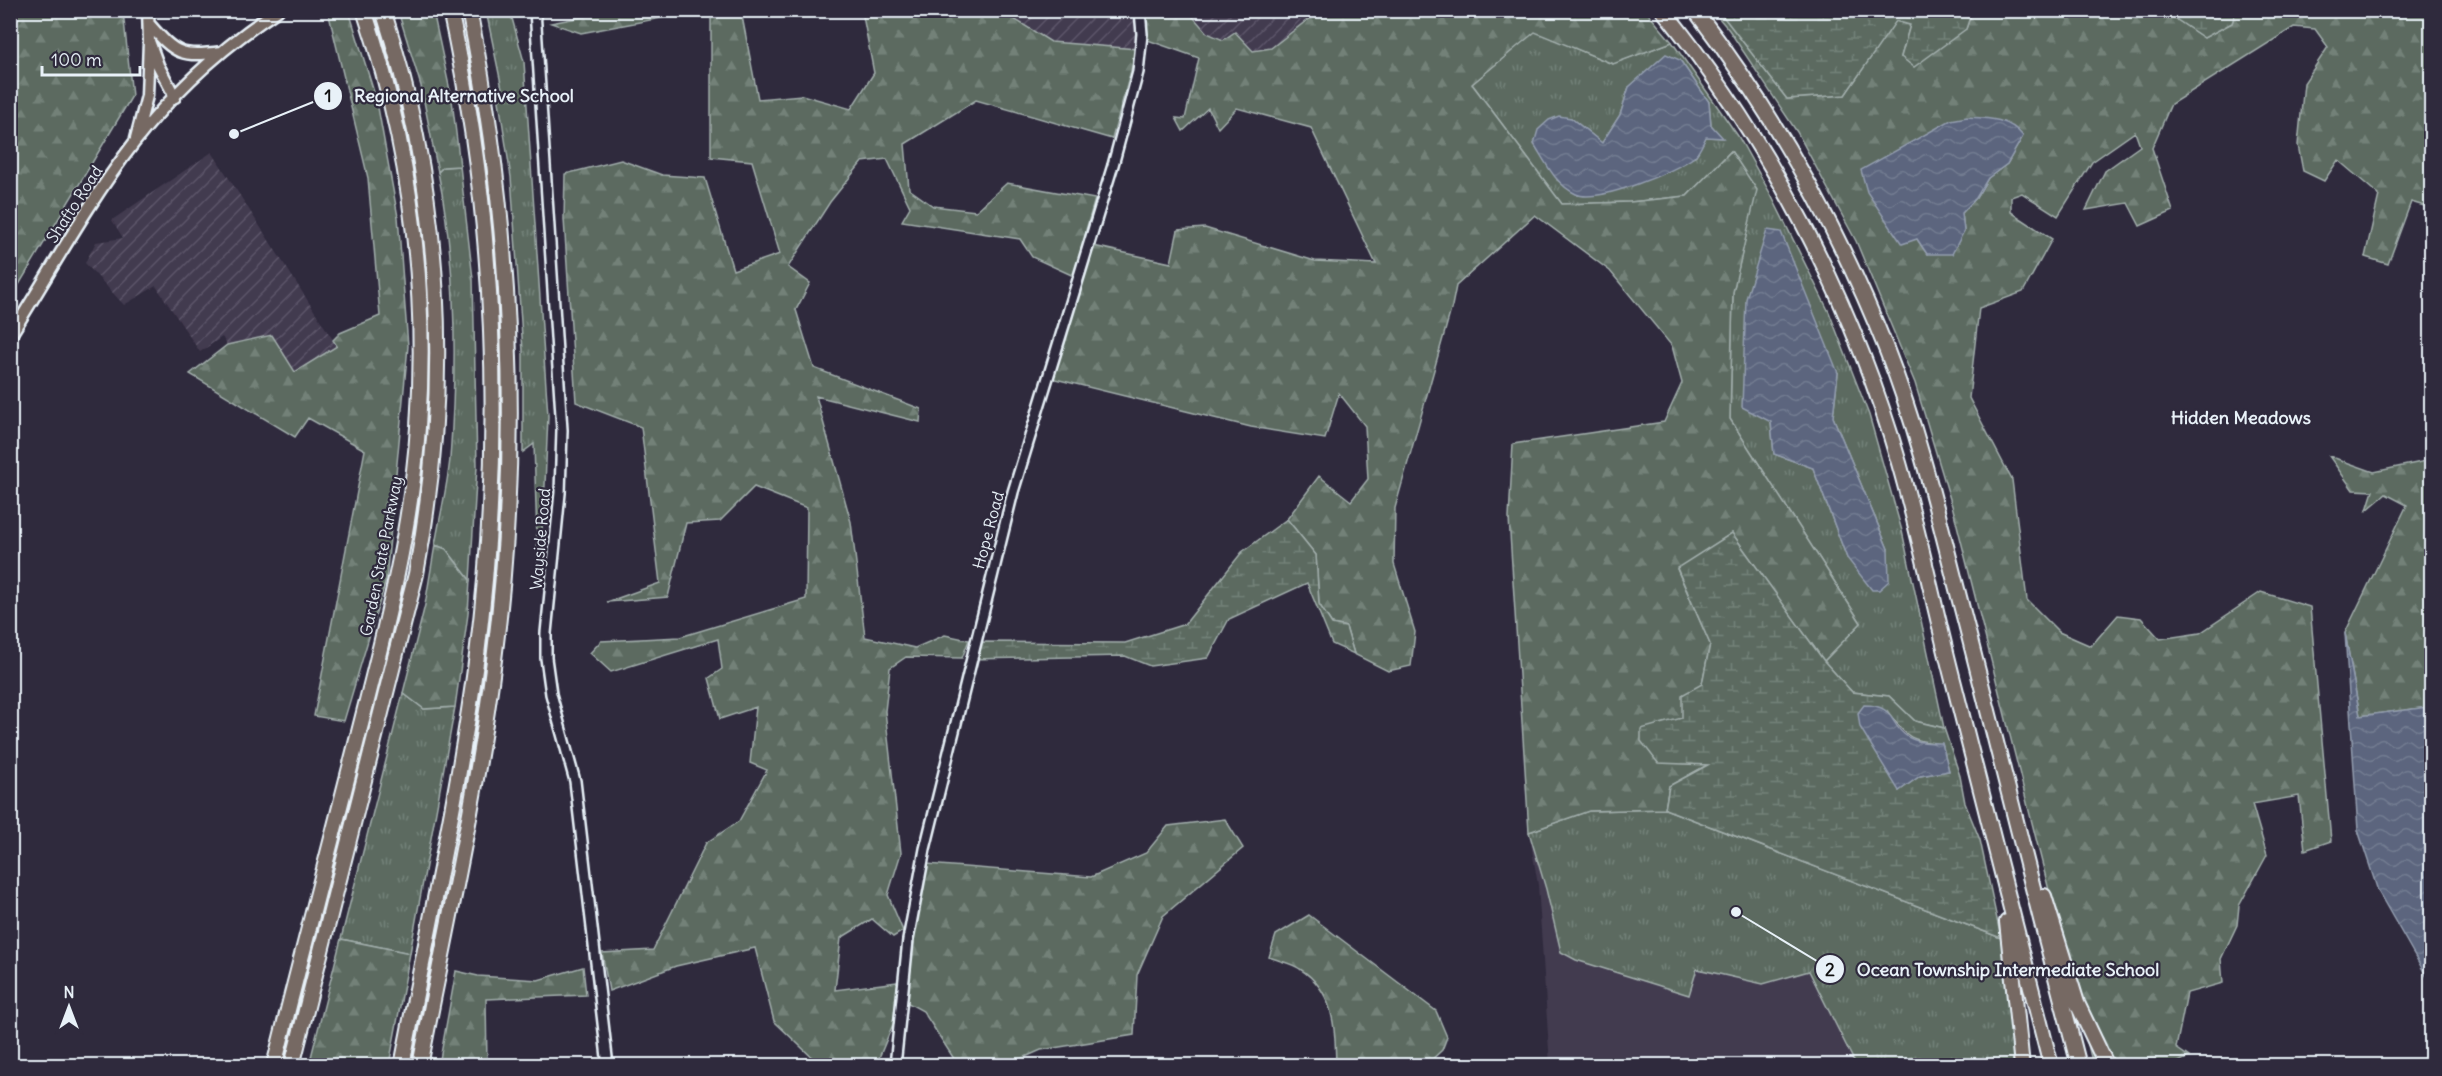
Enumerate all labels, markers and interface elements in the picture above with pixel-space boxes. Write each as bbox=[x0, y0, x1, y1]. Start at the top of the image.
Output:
scale bar bbox=[42, 39, 140, 77]
text: 100 m bbox=[51, 48, 102, 71]
callout: Regional Alternative School bbox=[313, 78, 586, 114]
text: 1 bbox=[324, 84, 332, 107]
text: Regional Alternative School bbox=[354, 84, 574, 107]
street label: Shafto Road bbox=[42, 162, 106, 246]
district label: Hidden Meadows bbox=[2171, 406, 2311, 429]
street label: Garden State Parkway bbox=[356, 474, 406, 638]
street label: Wayside Road bbox=[526, 487, 554, 591]
street label: Hope Road bbox=[968, 489, 1008, 571]
callout: Ocean Township Intermediate School bbox=[1815, 951, 2172, 987]
text: 2 bbox=[1825, 958, 1835, 981]
text: Ocean Township Intermediate School bbox=[1857, 958, 2159, 981]
north arrow bbox=[39, 977, 99, 1037]
text: N bbox=[63, 982, 75, 1002]

